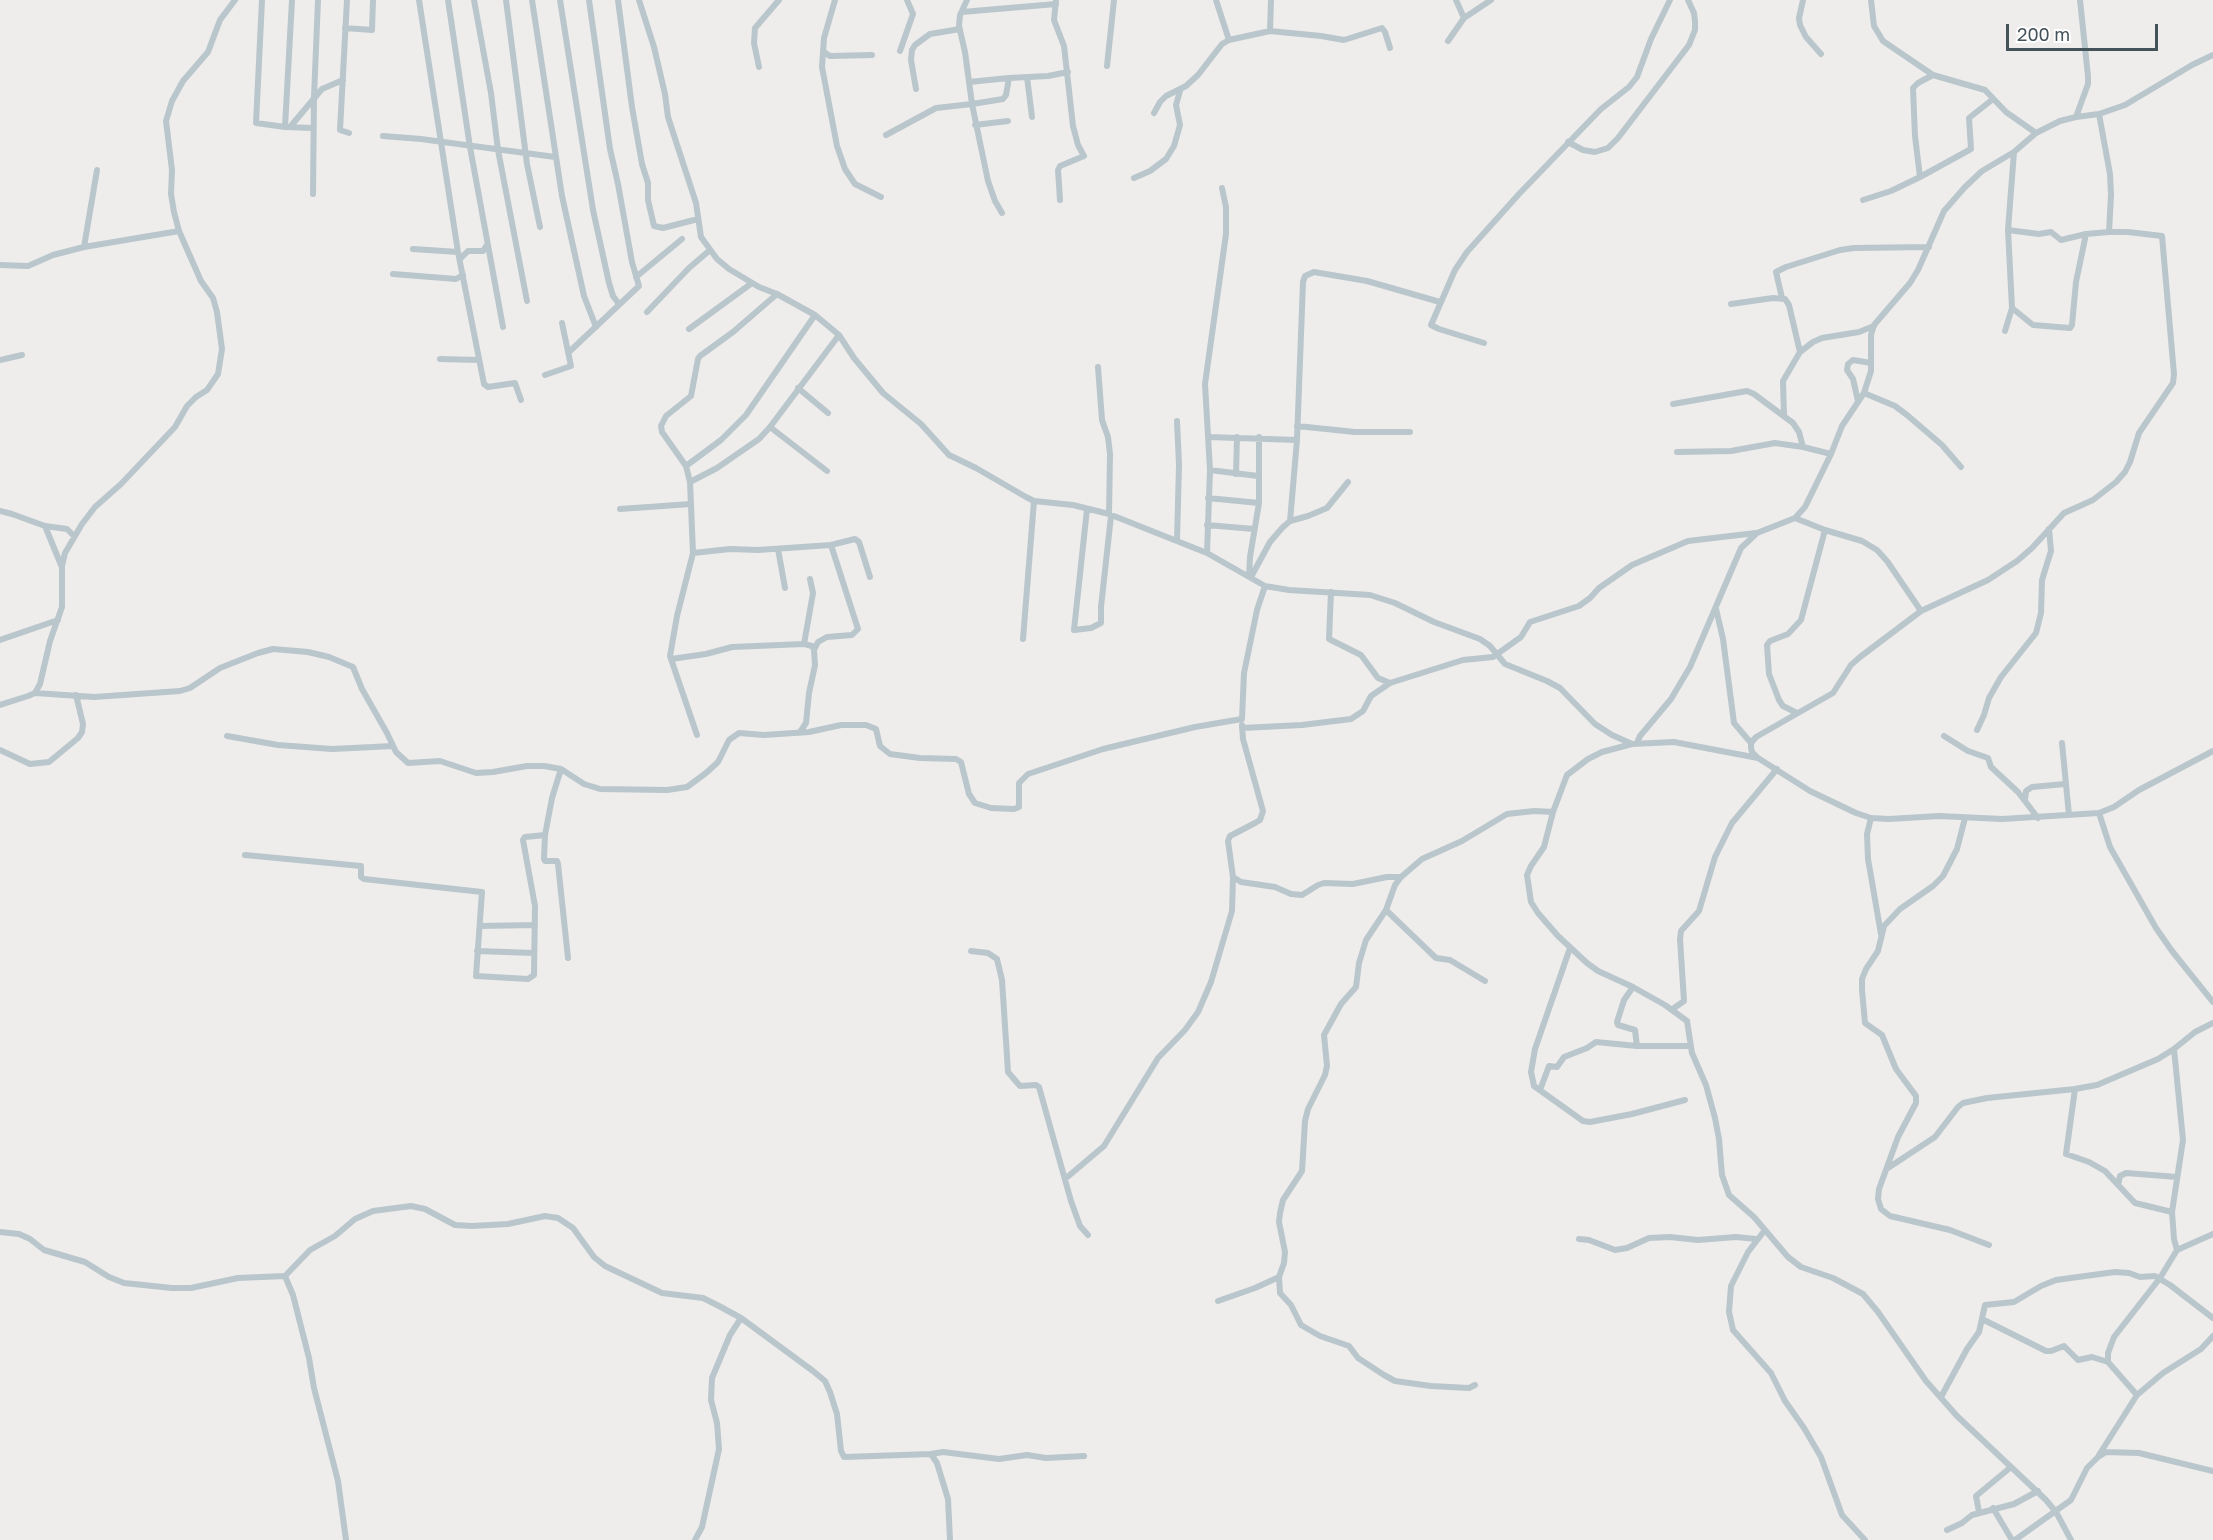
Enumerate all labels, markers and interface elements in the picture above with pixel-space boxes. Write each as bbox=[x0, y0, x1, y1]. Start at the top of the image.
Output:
scale bar bbox=[2009, 12, 2160, 50]
text: 200 m bbox=[2017, 23, 2070, 45]

